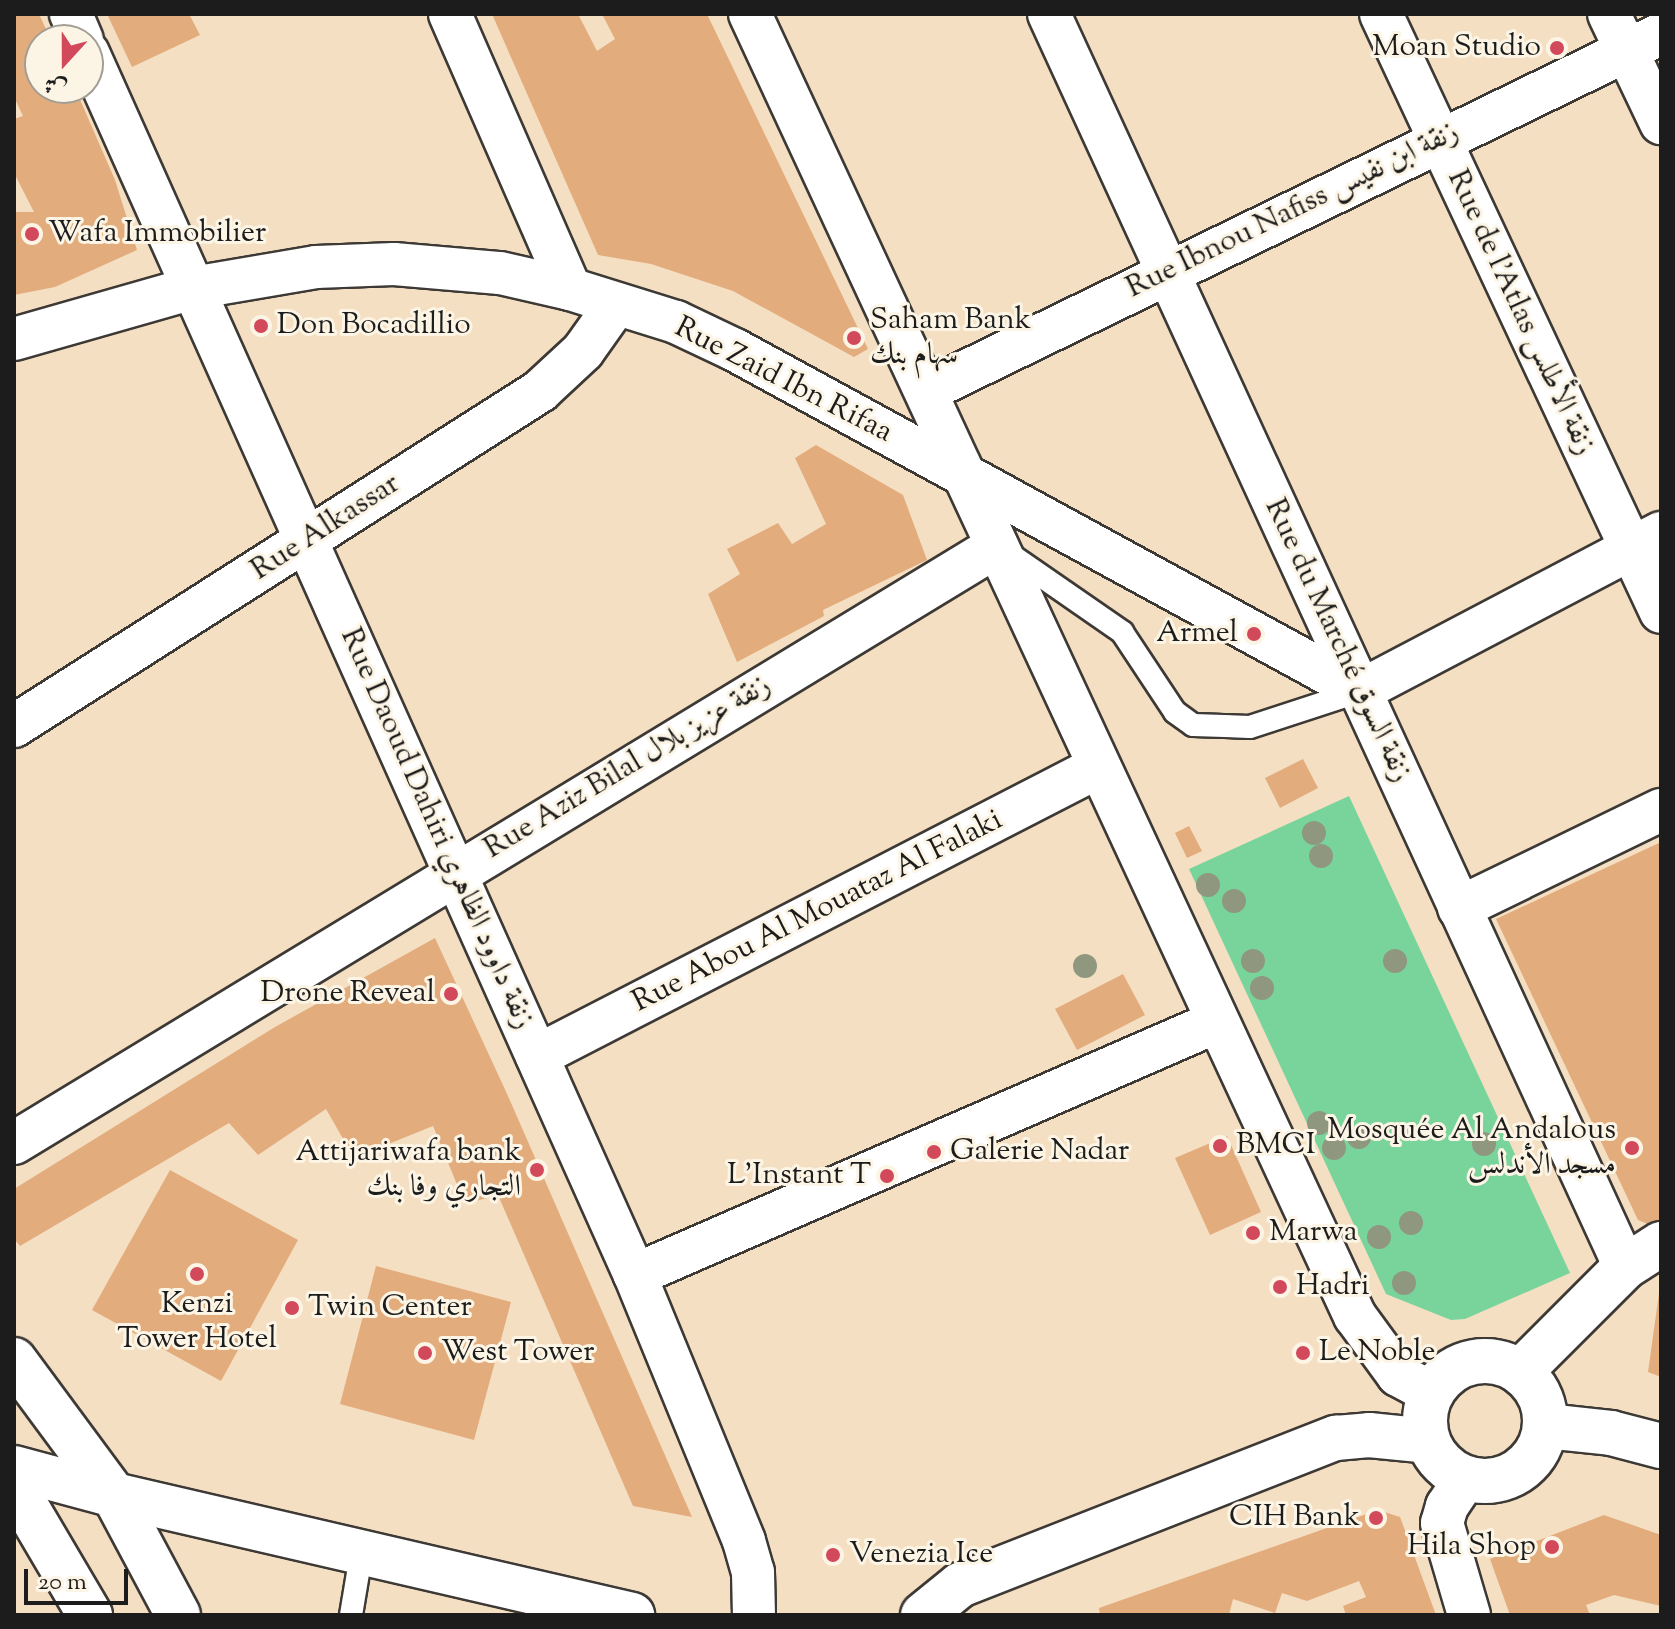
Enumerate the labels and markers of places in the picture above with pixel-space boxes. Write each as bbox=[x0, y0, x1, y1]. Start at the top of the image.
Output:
place label: Moan Studio bbox=[1372, 30, 1541, 66]
marker: Moan Studio bbox=[1548, 39, 1566, 57]
place label: Wafa Immobilier bbox=[48, 216, 266, 252]
marker: Wafa Immobilier bbox=[23, 225, 41, 243]
place label: Saham Bank سهام بنك bbox=[870, 303, 1031, 374]
place label: Don Bocadillio bbox=[277, 308, 471, 344]
marker: Don Bocadillio bbox=[252, 317, 270, 335]
marker: Saham Bank سهام بنك bbox=[845, 329, 863, 347]
place label: Armel bbox=[1156, 616, 1238, 652]
marker: Armel bbox=[1245, 625, 1263, 643]
place label: Drone Reveal bbox=[261, 976, 435, 1012]
marker: Drone Reveal bbox=[442, 985, 460, 1003]
place label: Mosquée Al Andalous مسجد الأندلس bbox=[1327, 1113, 1616, 1184]
place label: BMCI bbox=[1236, 1128, 1316, 1164]
place label: Galerie Nadar bbox=[950, 1134, 1129, 1170]
place label: Attijariwafa bank التجاري وفا بنك bbox=[295, 1135, 521, 1206]
marker: BMCI bbox=[1211, 1137, 1229, 1155]
marker: Mosquée Al Andalous مسجد الأندلس bbox=[1623, 1139, 1641, 1157]
marker: Galerie Nadar bbox=[925, 1143, 943, 1161]
place label: L'Instant T bbox=[727, 1158, 871, 1194]
marker: Attijariwafa bank التجاري وفا بنك bbox=[528, 1161, 546, 1179]
marker: L'Instant T bbox=[878, 1167, 896, 1185]
place label: Marwa bbox=[1269, 1215, 1357, 1251]
marker: Marwa bbox=[1244, 1224, 1262, 1242]
marker: Kenzi Tower Hotel bbox=[188, 1265, 206, 1283]
place label: Hadri bbox=[1296, 1269, 1370, 1305]
marker: Hadri bbox=[1271, 1278, 1289, 1296]
place label: Kenzi Tower Hotel bbox=[117, 1287, 277, 1358]
place label: Twin Center bbox=[308, 1290, 472, 1326]
marker: Twin Center bbox=[283, 1299, 301, 1317]
place label: West Tower bbox=[441, 1335, 595, 1371]
place label: Le Noble bbox=[1319, 1335, 1435, 1371]
marker: West Tower bbox=[416, 1344, 434, 1362]
marker: Le Noble bbox=[1294, 1344, 1312, 1362]
place label: CIH Bank bbox=[1229, 1500, 1360, 1536]
marker: CIH Bank bbox=[1367, 1509, 1385, 1527]
place label: Hila Shop bbox=[1407, 1529, 1536, 1565]
place label: Venezia Ice bbox=[849, 1537, 993, 1573]
marker: Hila Shop bbox=[1543, 1538, 1561, 1556]
marker: Venezia Ice bbox=[824, 1546, 842, 1564]

